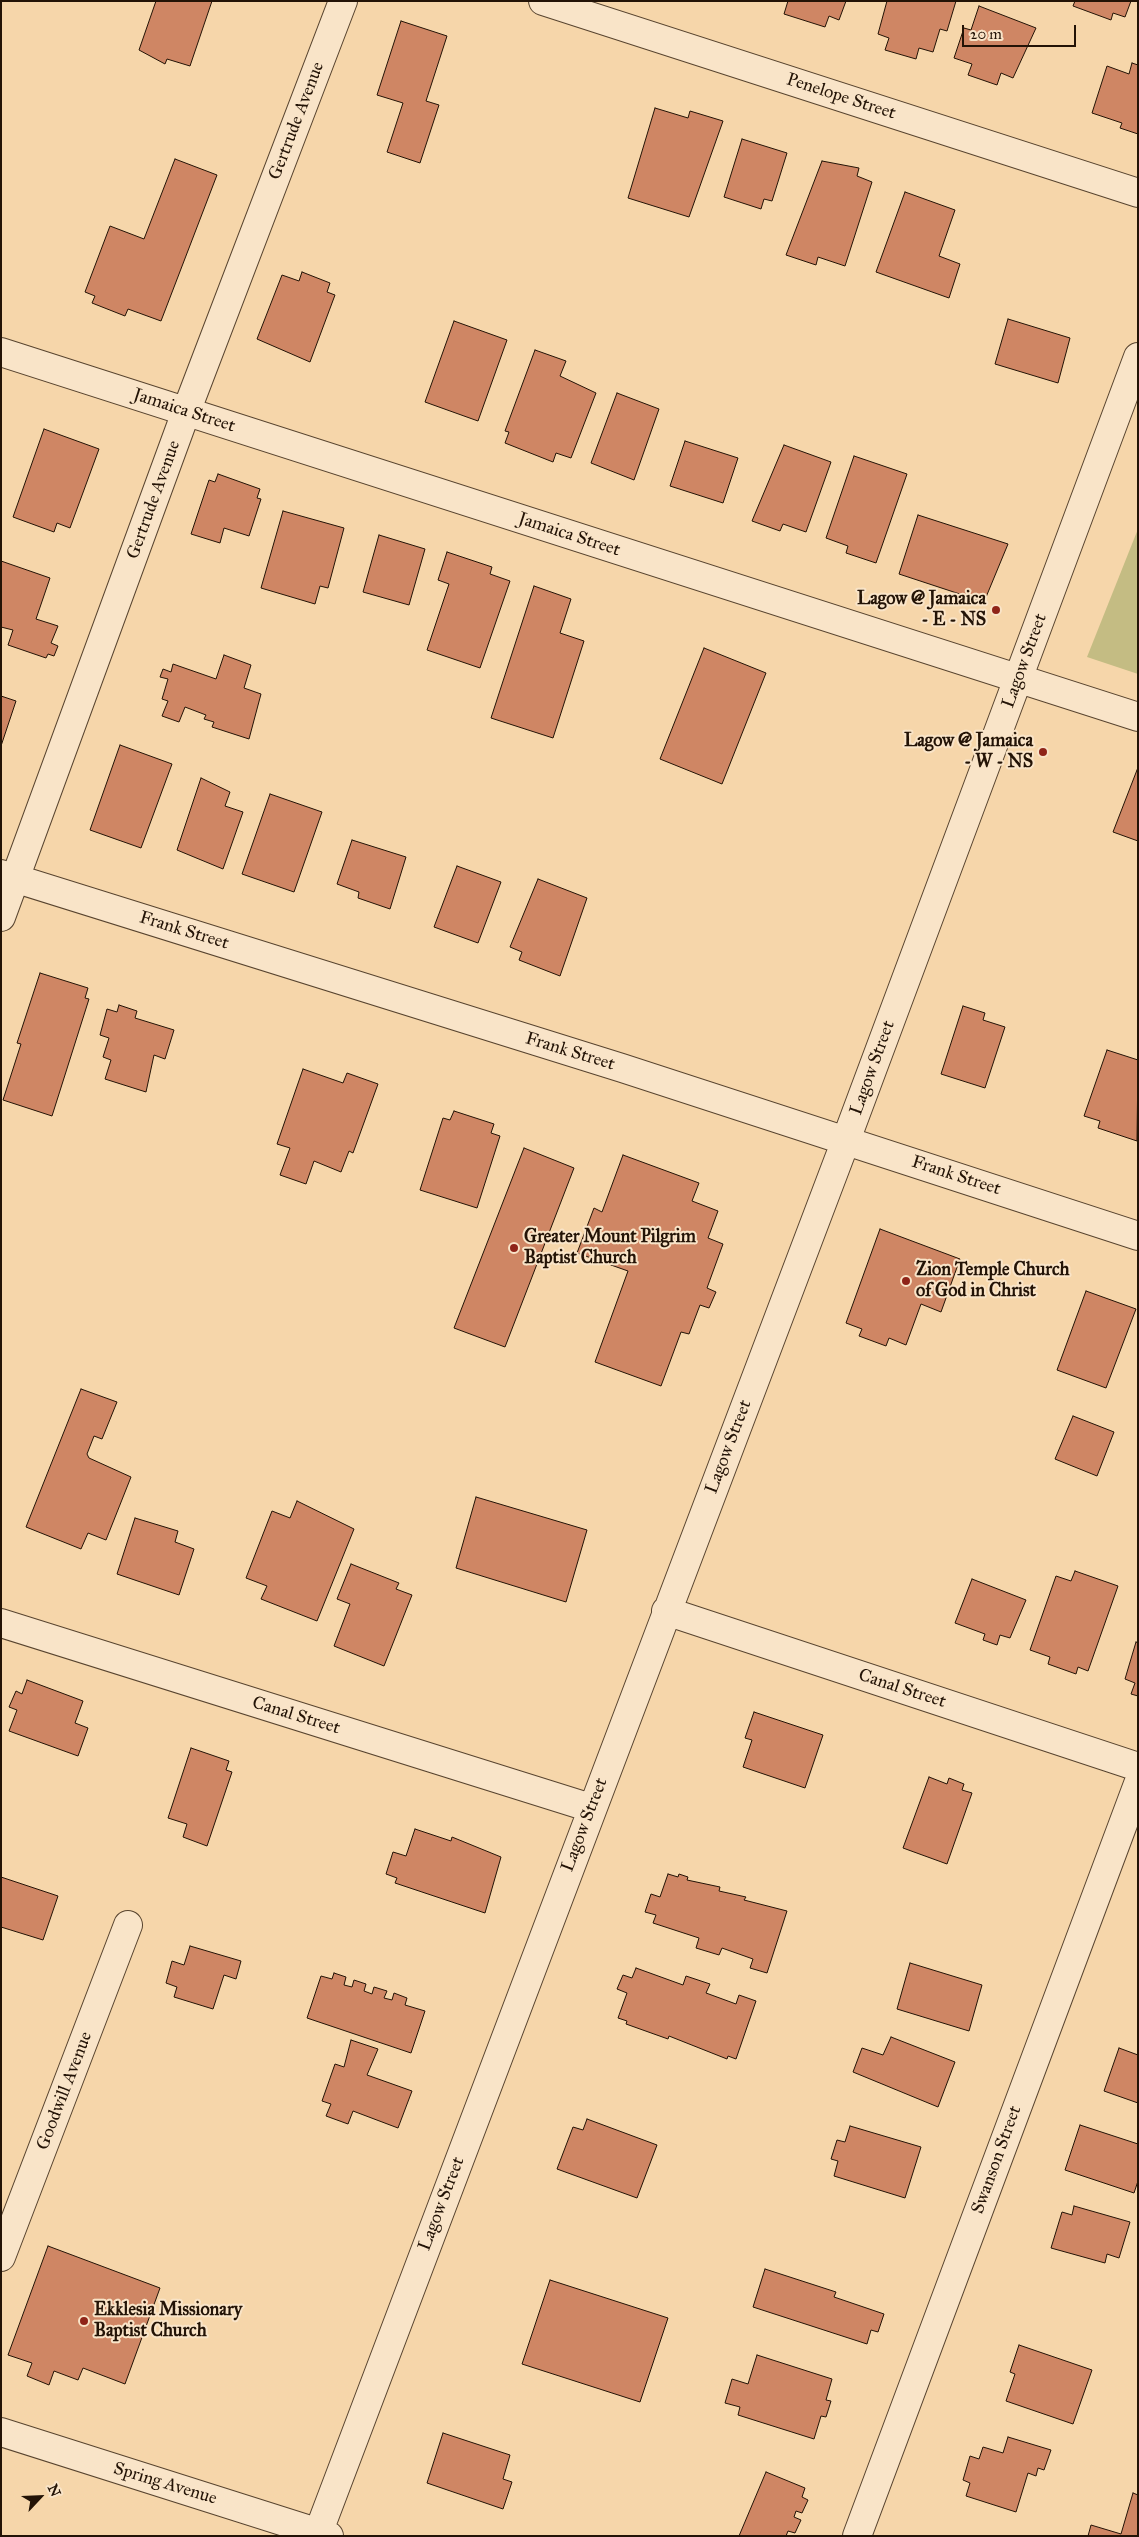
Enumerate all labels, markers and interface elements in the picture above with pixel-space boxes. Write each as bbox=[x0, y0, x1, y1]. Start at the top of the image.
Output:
scale bar bbox=[964, 15, 1078, 47]
text: 20 m bbox=[970, 25, 1002, 43]
street label: Gertrude Avenue bbox=[265, 59, 329, 183]
street label: Penelope Street bbox=[784, 69, 898, 125]
street label: Jamaica Street bbox=[130, 384, 238, 438]
street label: Gertrude Avenue bbox=[123, 438, 185, 562]
street label: Jamaica Street bbox=[515, 508, 623, 562]
place label: Lagow @ Jamaica - E - NS bbox=[857, 589, 986, 632]
marker: Lagow @ Jamaica - E - NS bbox=[990, 604, 1002, 616]
street label: Lagow Street bbox=[998, 611, 1052, 711]
place label: Lagow @ Jamaica - W - NS bbox=[904, 731, 1033, 774]
marker: Lagow @ Jamaica - W - NS bbox=[1037, 746, 1049, 758]
street label: Frank Street bbox=[137, 907, 231, 955]
street label: Lagow Street bbox=[846, 1018, 900, 1118]
street label: Frank Street bbox=[523, 1028, 617, 1076]
street label: Frank Street bbox=[909, 1151, 1003, 1201]
place label: Greater Mount Pilgrim Baptist Church bbox=[524, 1227, 696, 1270]
marker: Greater Mount Pilgrim Baptist Church bbox=[508, 1242, 520, 1254]
place label: Zion Temple Church of God in Christ bbox=[916, 1260, 1070, 1302]
marker: Zion Temple Church of God in Christ bbox=[900, 1275, 912, 1287]
street label: Lagow Street bbox=[701, 1397, 757, 1497]
street label: Canal Street bbox=[856, 1665, 948, 1713]
street label: Canal Street bbox=[249, 1692, 343, 1740]
street label: Lagow Street bbox=[557, 1775, 613, 1875]
street label: Goodwill Avenue bbox=[33, 2029, 97, 2153]
street label: Swanson Street bbox=[967, 2103, 1027, 2217]
street label: Lagow Street bbox=[414, 2154, 470, 2254]
place label: Ekklesia Missionary Baptist Church bbox=[94, 2300, 242, 2342]
marker: Ekklesia Missionary Baptist Church bbox=[78, 2315, 90, 2327]
street label: Spring Avenue bbox=[111, 2458, 219, 2510]
north arrow bbox=[15, 2472, 65, 2522]
text: N bbox=[44, 2481, 64, 2499]

